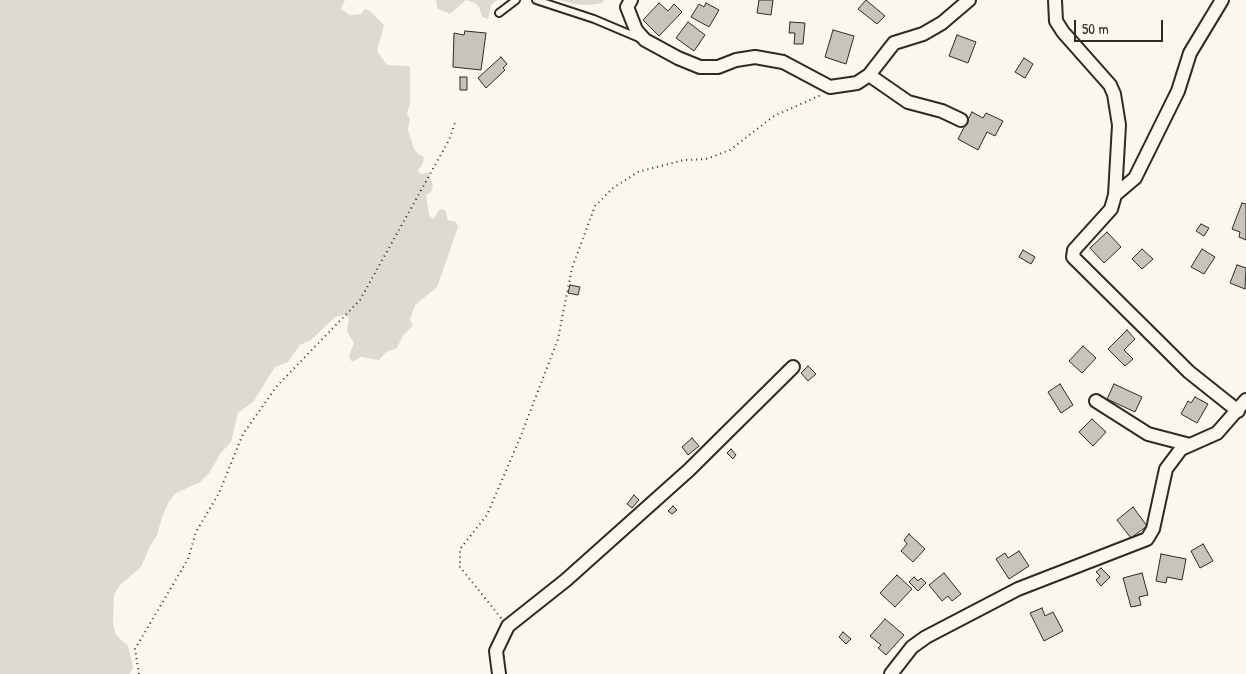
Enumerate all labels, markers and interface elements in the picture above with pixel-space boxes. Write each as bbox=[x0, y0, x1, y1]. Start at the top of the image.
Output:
scale bar bbox=[1076, 10, 1165, 42]
text: 50 m bbox=[1082, 18, 1109, 39]

